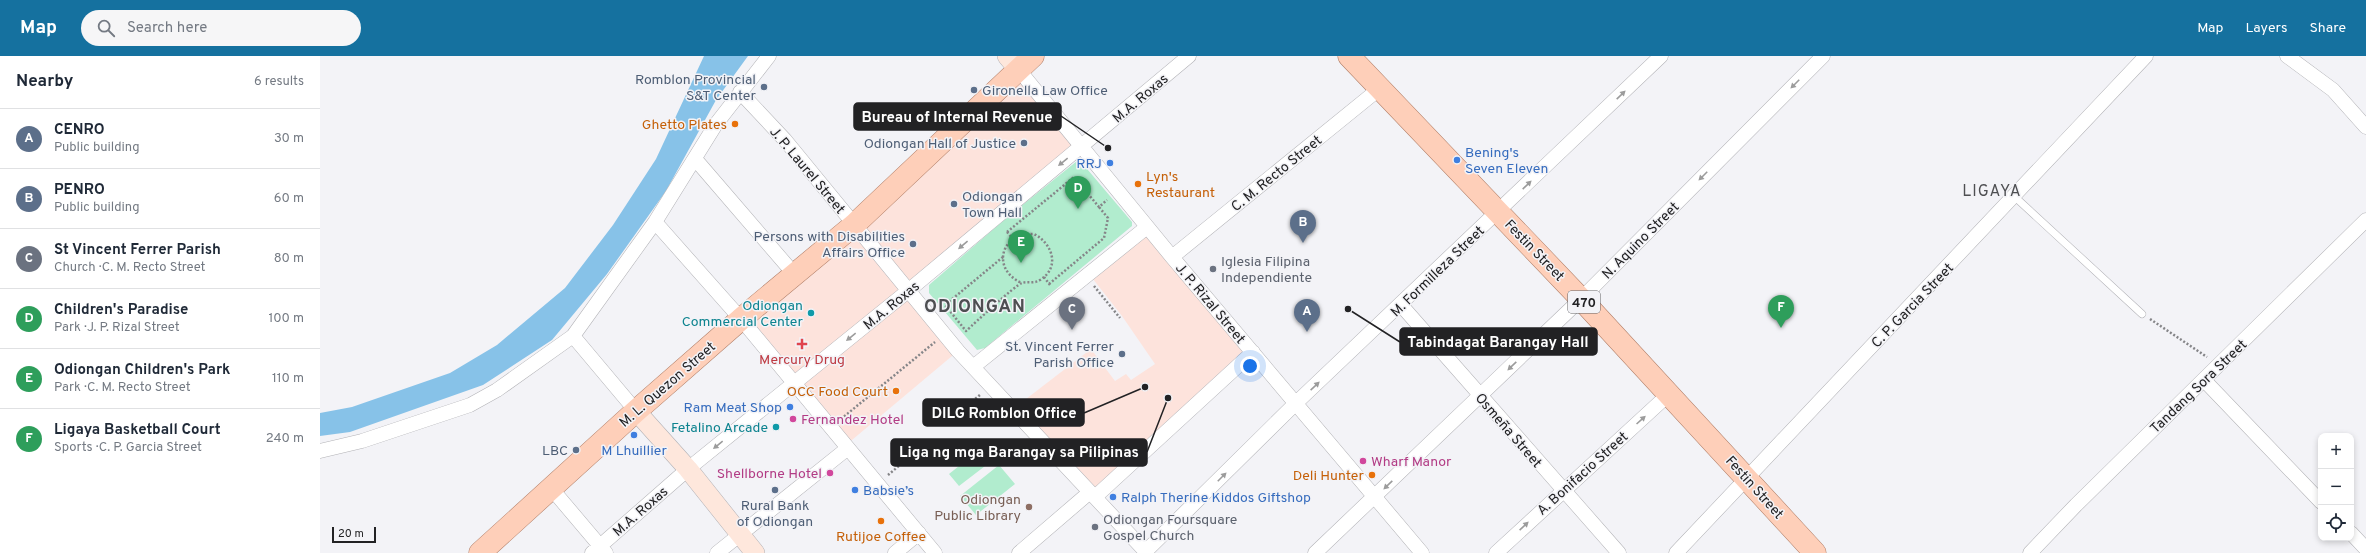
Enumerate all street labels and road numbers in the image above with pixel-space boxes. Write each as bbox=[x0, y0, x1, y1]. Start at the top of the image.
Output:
street label: M.A. Roxas bbox=[1110, 71, 1172, 127]
street label: J. P. Laurel Street bbox=[766, 124, 848, 218]
street label: C. M. Recto Street bbox=[1228, 132, 1326, 216]
street label: N. Aquino Street bbox=[1599, 199, 1683, 283]
street label: Festin Street bbox=[1500, 217, 1567, 285]
street label: M. Formilleza Street bbox=[1388, 223, 1489, 321]
street label: J. P. Rizal Street bbox=[1171, 260, 1248, 348]
street label: C. P. Garcia Street bbox=[1868, 260, 1958, 352]
street label: M.A. Roxas bbox=[860, 278, 924, 334]
road number: 470 bbox=[1568, 291, 1600, 313]
street label: Tandang Sora Street bbox=[2147, 337, 2251, 438]
street label: M. L. Quezon Street bbox=[616, 339, 720, 432]
street label: Osmeña Street bbox=[1471, 390, 1545, 472]
street label: A. Bonifacio Street bbox=[1534, 429, 1632, 520]
street label: Festin Street bbox=[1721, 453, 1787, 523]
street label: M.A. Roxas bbox=[610, 484, 672, 541]

